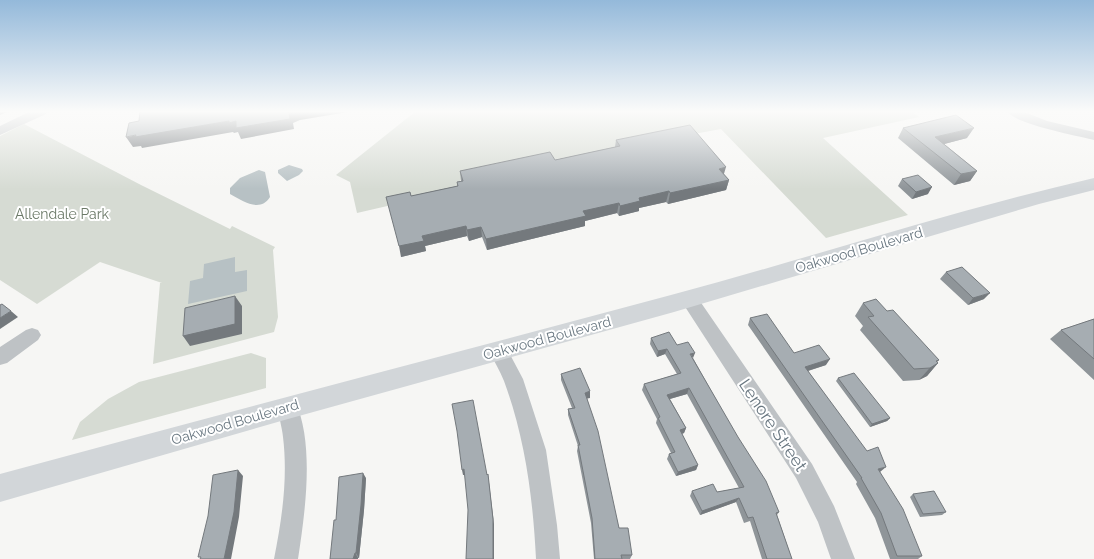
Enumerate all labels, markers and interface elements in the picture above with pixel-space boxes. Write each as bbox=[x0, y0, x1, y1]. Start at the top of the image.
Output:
park label: Allendale Park bbox=[15, 206, 110, 222]
street label: Oakwood Boulevard bbox=[793, 224, 925, 276]
street label: Oakwood Boulevard bbox=[481, 313, 613, 363]
street label: Lenore Street bbox=[735, 375, 811, 475]
street label: Oakwood Boulevard bbox=[169, 396, 301, 448]

